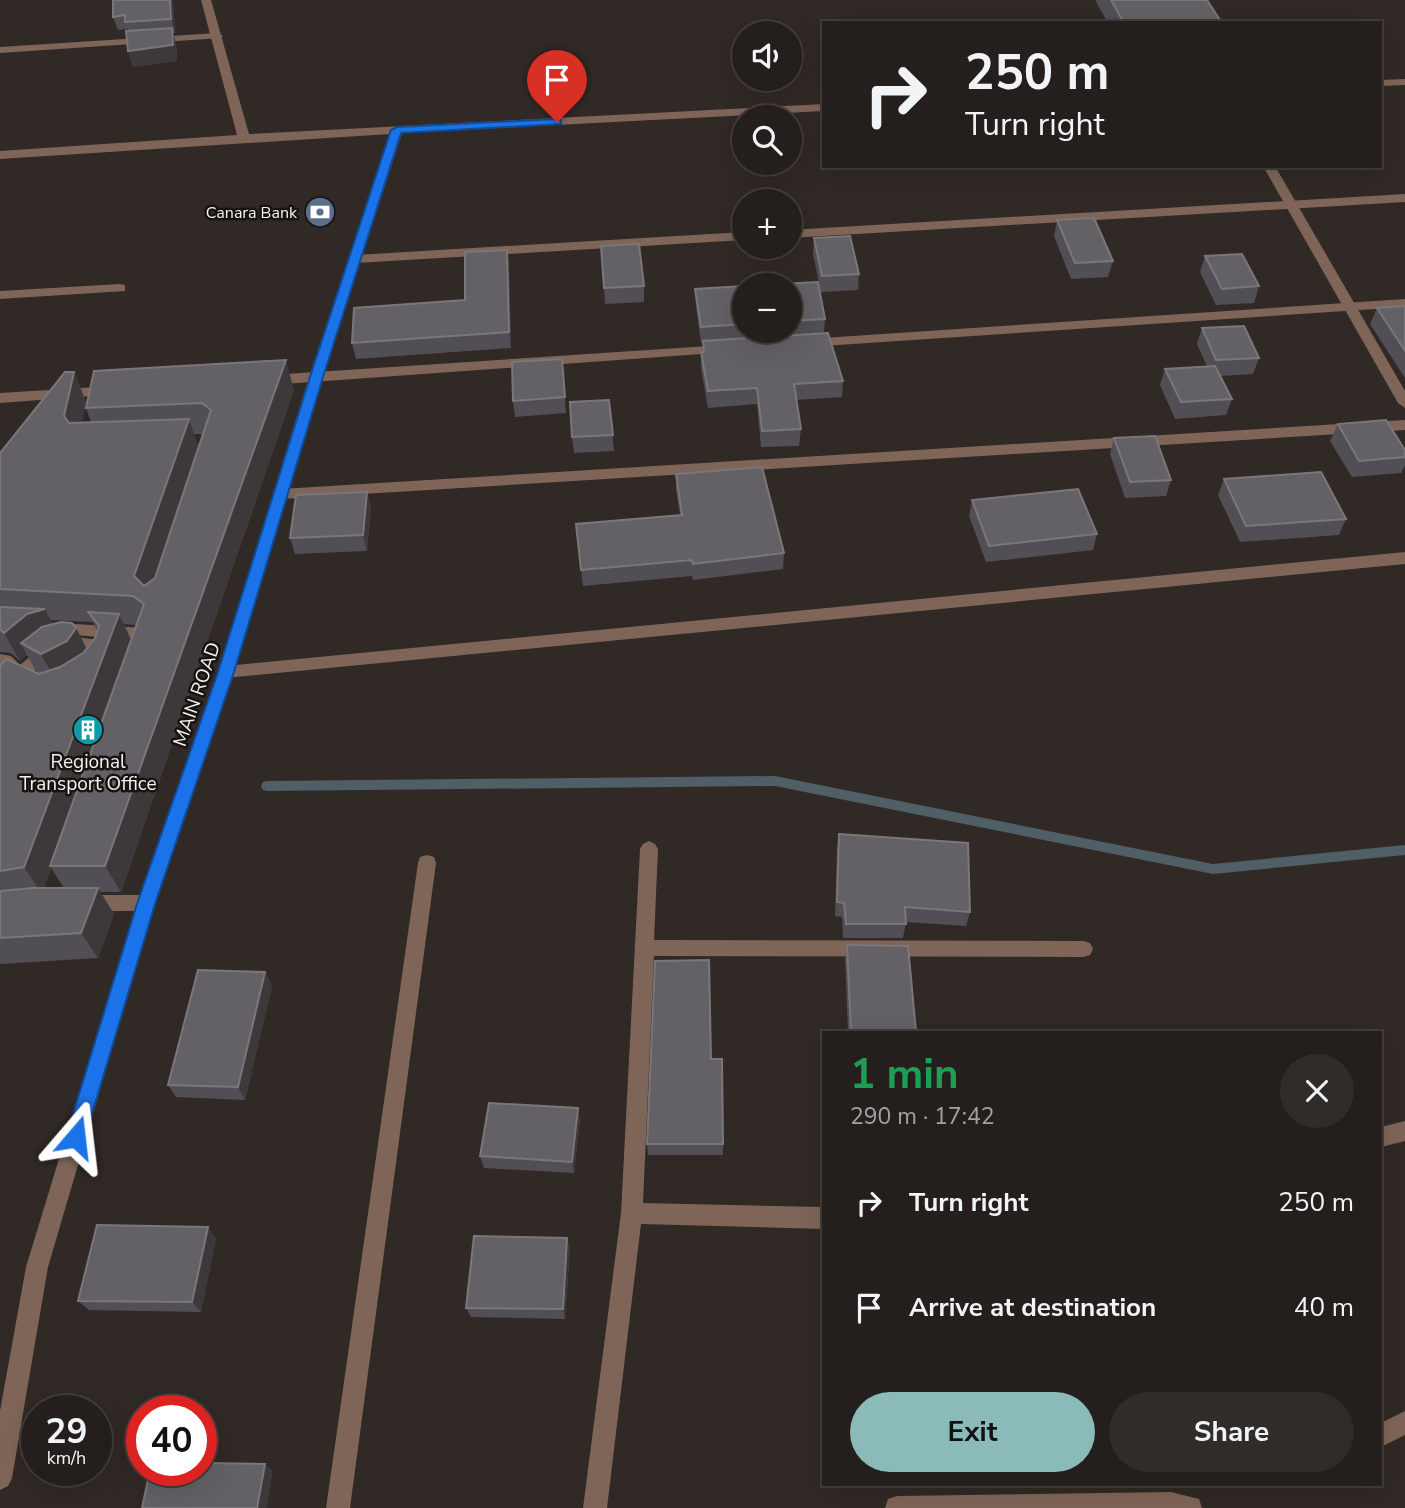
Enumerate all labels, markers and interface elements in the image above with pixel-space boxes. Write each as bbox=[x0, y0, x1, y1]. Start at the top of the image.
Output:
map controls bbox=[732, 21, 802, 343]
button: sound bbox=[732, 21, 802, 91]
text: 250 m bbox=[965, 39, 1109, 106]
icon: right bbox=[850, 49, 941, 140]
pin bbox=[527, 50, 587, 122]
icon: arrive bbox=[538, 61, 576, 99]
text: Turn right bbox=[965, 103, 1105, 146]
button: search bbox=[732, 105, 802, 175]
button: + bbox=[732, 189, 802, 259]
bank icon: Canara Bank bbox=[303, 195, 337, 229]
place label: Canara Bank bbox=[206, 202, 298, 224]
button: − bbox=[732, 273, 802, 343]
street label: MAIN ROAD bbox=[167, 639, 227, 750]
building icon: Regional Transport Office bbox=[71, 713, 105, 747]
place label: Regional Transport Office bbox=[19, 749, 157, 797]
text: 1 min bbox=[850, 1046, 959, 1103]
button: close bbox=[1280, 1054, 1354, 1128]
position arrow bbox=[39, 1100, 113, 1174]
text: 290 m · 17:42 bbox=[850, 1101, 995, 1132]
icon: right bbox=[850, 1184, 888, 1222]
text: Turn right bbox=[909, 1185, 1028, 1220]
text: 250 m bbox=[1278, 1185, 1354, 1220]
icon: arrive bbox=[850, 1289, 888, 1327]
text: Arrive at destination bbox=[909, 1290, 1156, 1325]
text: 40 m bbox=[1294, 1290, 1354, 1325]
button: Exit bbox=[850, 1392, 1095, 1472]
button: Share bbox=[1109, 1392, 1354, 1472]
speed limit sign: 40 bbox=[126, 1395, 217, 1486]
text: 29 bbox=[45, 1408, 88, 1455]
text: km/h bbox=[47, 1446, 86, 1470]

